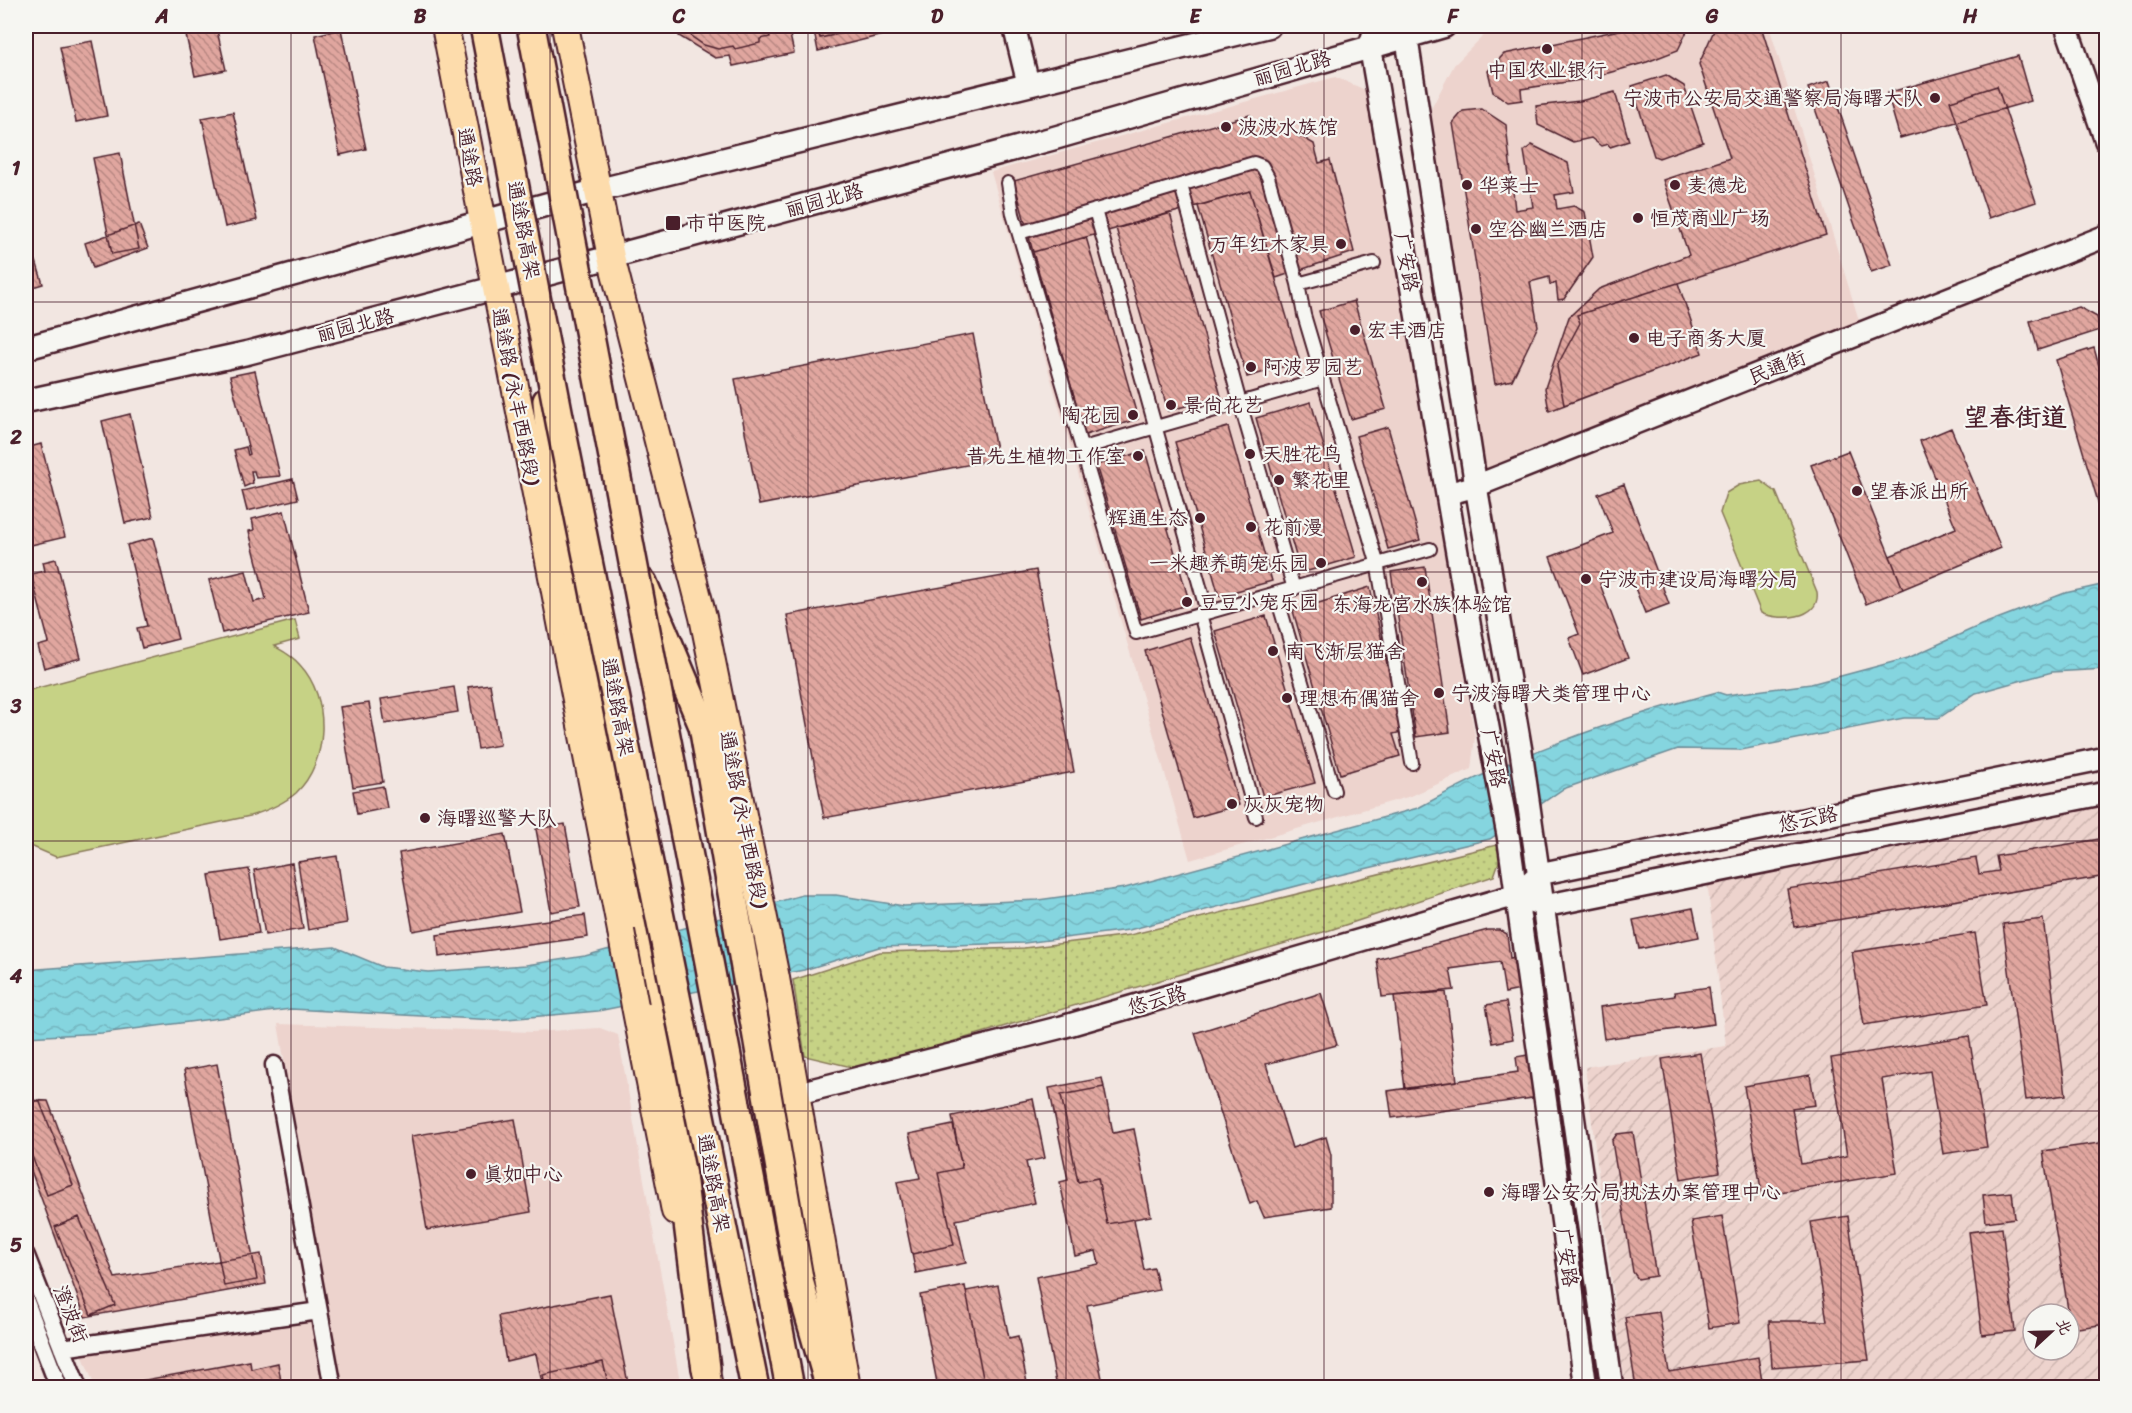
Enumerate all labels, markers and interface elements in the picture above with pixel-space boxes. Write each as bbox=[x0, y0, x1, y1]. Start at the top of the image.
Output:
text: A bbox=[154, 0, 169, 34]
text: B bbox=[414, 0, 427, 34]
text: C bbox=[672, 0, 686, 34]
text: D bbox=[931, 0, 944, 34]
text: E bbox=[1189, 0, 1202, 34]
text: F bbox=[1447, 0, 1460, 34]
text: G bbox=[1705, 0, 1719, 34]
text: H bbox=[1962, 0, 1978, 34]
street label: 丽园北路 bbox=[1249, 40, 1336, 96]
marker: 中国农业银行 bbox=[1540, 42, 1554, 56]
place label: 中国农业银行 bbox=[1487, 53, 1607, 88]
place label: 宁波市公安局交通警察局海曙大队 bbox=[1623, 81, 1923, 116]
marker: 宁波市公安局交通警察局海曙大队 bbox=[1928, 91, 1942, 105]
place label: 波波水族馆 bbox=[1238, 110, 1338, 145]
marker: 波波水族馆 bbox=[1219, 120, 1233, 134]
street label: 通途路 bbox=[447, 124, 493, 191]
text: 1 bbox=[12, 151, 21, 186]
place label: 华莱士 bbox=[1479, 168, 1539, 203]
place label: 麦德龙 bbox=[1687, 168, 1747, 203]
street label: 丽园北路 bbox=[781, 173, 868, 228]
street label: 通途路高架 bbox=[497, 178, 550, 283]
marker: 华莱士 bbox=[1460, 178, 1474, 192]
marker: 麦德龙 bbox=[1668, 178, 1682, 192]
place label: 恒茂商业广场 bbox=[1650, 201, 1770, 236]
place label: 市中医院 bbox=[686, 206, 766, 241]
marker: 恒茂商业广场 bbox=[1631, 211, 1645, 225]
place label: 空谷幽兰酒店 bbox=[1488, 212, 1608, 247]
marker: 市中医院 bbox=[664, 214, 682, 232]
marker: 空谷幽兰酒店 bbox=[1469, 222, 1483, 236]
place label: 万年红木家具 bbox=[1209, 227, 1329, 262]
street label: 广安路 bbox=[1384, 230, 1429, 296]
marker: 万年红木家具 bbox=[1334, 237, 1348, 251]
street label: 丽园北路 bbox=[312, 298, 399, 353]
street label: 通途路 (永丰西路段) bbox=[481, 305, 550, 488]
place label: 宏丰酒店 bbox=[1367, 313, 1447, 348]
place label: 电子商务大厦 bbox=[1646, 321, 1766, 356]
marker: 宏丰酒店 bbox=[1348, 323, 1362, 337]
marker: 电子商务大厦 bbox=[1627, 331, 1641, 345]
street label: 民通街 bbox=[1743, 340, 1812, 395]
place label: 阿波罗园艺 bbox=[1263, 350, 1363, 385]
marker: 阿波罗园艺 bbox=[1244, 360, 1258, 374]
place label: 景尚花艺 bbox=[1183, 388, 1263, 423]
district label: 望春街道 bbox=[1963, 394, 2067, 440]
place label: 陶花园 bbox=[1061, 398, 1121, 433]
marker: 景尚花艺 bbox=[1164, 398, 1178, 412]
marker: 陶花园 bbox=[1126, 408, 1140, 422]
text: 2 bbox=[9, 420, 22, 455]
place label: 天胜花鸟 bbox=[1262, 437, 1342, 472]
place label: 昔先生植物工作室 bbox=[966, 439, 1126, 474]
marker: 天胜花鸟 bbox=[1243, 447, 1257, 461]
marker: 昔先生植物工作室 bbox=[1131, 449, 1145, 463]
place label: 繁花里 bbox=[1291, 463, 1351, 498]
marker: 繁花里 bbox=[1272, 473, 1286, 487]
place label: 望春派出所 bbox=[1869, 474, 1969, 509]
marker: 望春派出所 bbox=[1850, 484, 1864, 498]
place label: 辉通生态 bbox=[1108, 501, 1188, 536]
place label: 花前漫 bbox=[1263, 510, 1323, 545]
marker: 辉通生态 bbox=[1193, 511, 1207, 525]
marker: 花前漫 bbox=[1244, 520, 1258, 534]
place label: 一米趣养萌宠乐园 bbox=[1149, 546, 1309, 581]
marker: 一米趣养萌宠乐园 bbox=[1314, 556, 1328, 570]
place label: 宁波市建设局海曙分局 bbox=[1598, 562, 1798, 597]
marker: 宁波市建设局海曙分局 bbox=[1579, 572, 1593, 586]
marker: 东海龙宫水族体验馆 bbox=[1415, 575, 1429, 589]
place label: 豆豆小宠乐园 bbox=[1199, 585, 1319, 620]
place label: 东海龙宫水族体验馆 bbox=[1332, 587, 1512, 622]
marker: 豆豆小宠乐园 bbox=[1180, 595, 1194, 609]
place label: 南飞渐层猫舍 bbox=[1285, 634, 1405, 669]
marker: 南飞渐层猫舍 bbox=[1266, 644, 1280, 658]
street label: 通途路高架 bbox=[591, 655, 644, 760]
place label: 宁波海曙犬类管理中心 bbox=[1451, 676, 1651, 711]
place label: 理想布偶猫舍 bbox=[1299, 681, 1419, 716]
marker: 宁波海曙犬类管理中心 bbox=[1432, 686, 1446, 700]
text: 3 bbox=[10, 689, 22, 724]
marker: 理想布偶猫舍 bbox=[1280, 691, 1294, 705]
street label: 广安路 bbox=[1471, 725, 1517, 792]
street label: 通途路 (永丰西路段) bbox=[709, 728, 778, 911]
place label: 灰灰宠物 bbox=[1244, 787, 1324, 822]
street label: 悠云路 bbox=[1775, 796, 1842, 843]
marker: 灰灰宠物 bbox=[1225, 797, 1239, 811]
place label: 海曙巡警大队 bbox=[437, 801, 557, 836]
marker: 海曙巡警大队 bbox=[418, 811, 432, 825]
text: 4 bbox=[9, 959, 23, 994]
street label: 悠云路 bbox=[1123, 975, 1192, 1026]
street label: 通途路高架 bbox=[687, 1131, 740, 1236]
place label: 真如中心 bbox=[483, 1157, 563, 1192]
marker: 真如中心 bbox=[464, 1167, 478, 1181]
place label: 海曙公安分局执法办案管理中心 bbox=[1501, 1175, 1781, 1210]
marker: 海曙公安分局执法办案管理中心 bbox=[1482, 1185, 1496, 1199]
street label: 广安路 bbox=[1545, 1225, 1588, 1290]
text: 5 bbox=[10, 1228, 22, 1263]
street label: 澄波街 bbox=[43, 1280, 98, 1349]
north arrow bbox=[2021, 1302, 2081, 1362]
text: 北 bbox=[2048, 1314, 2081, 1339]

